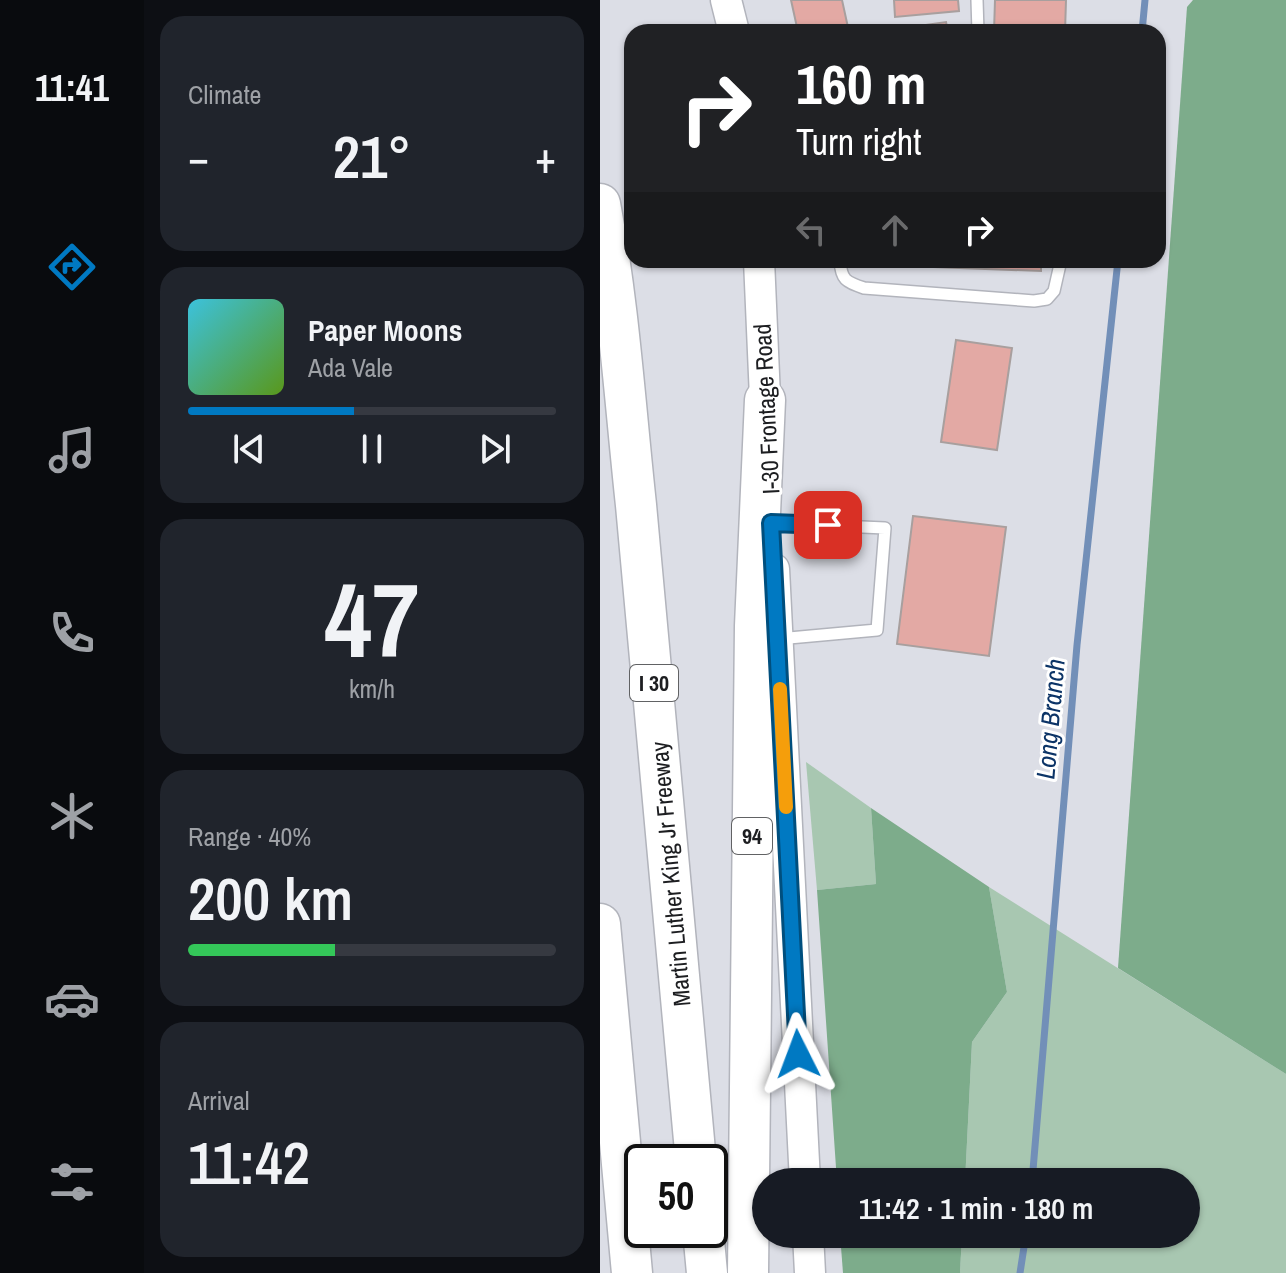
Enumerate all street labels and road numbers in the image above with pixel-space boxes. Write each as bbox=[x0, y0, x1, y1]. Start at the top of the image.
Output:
street label: I-30 Frontage Road bbox=[746, 323, 786, 495]
road number: I 30 bbox=[630, 665, 678, 701]
street label: Martin Luther King Jr Freeway bbox=[642, 740, 698, 1008]
road number: 94 bbox=[732, 818, 772, 854]

